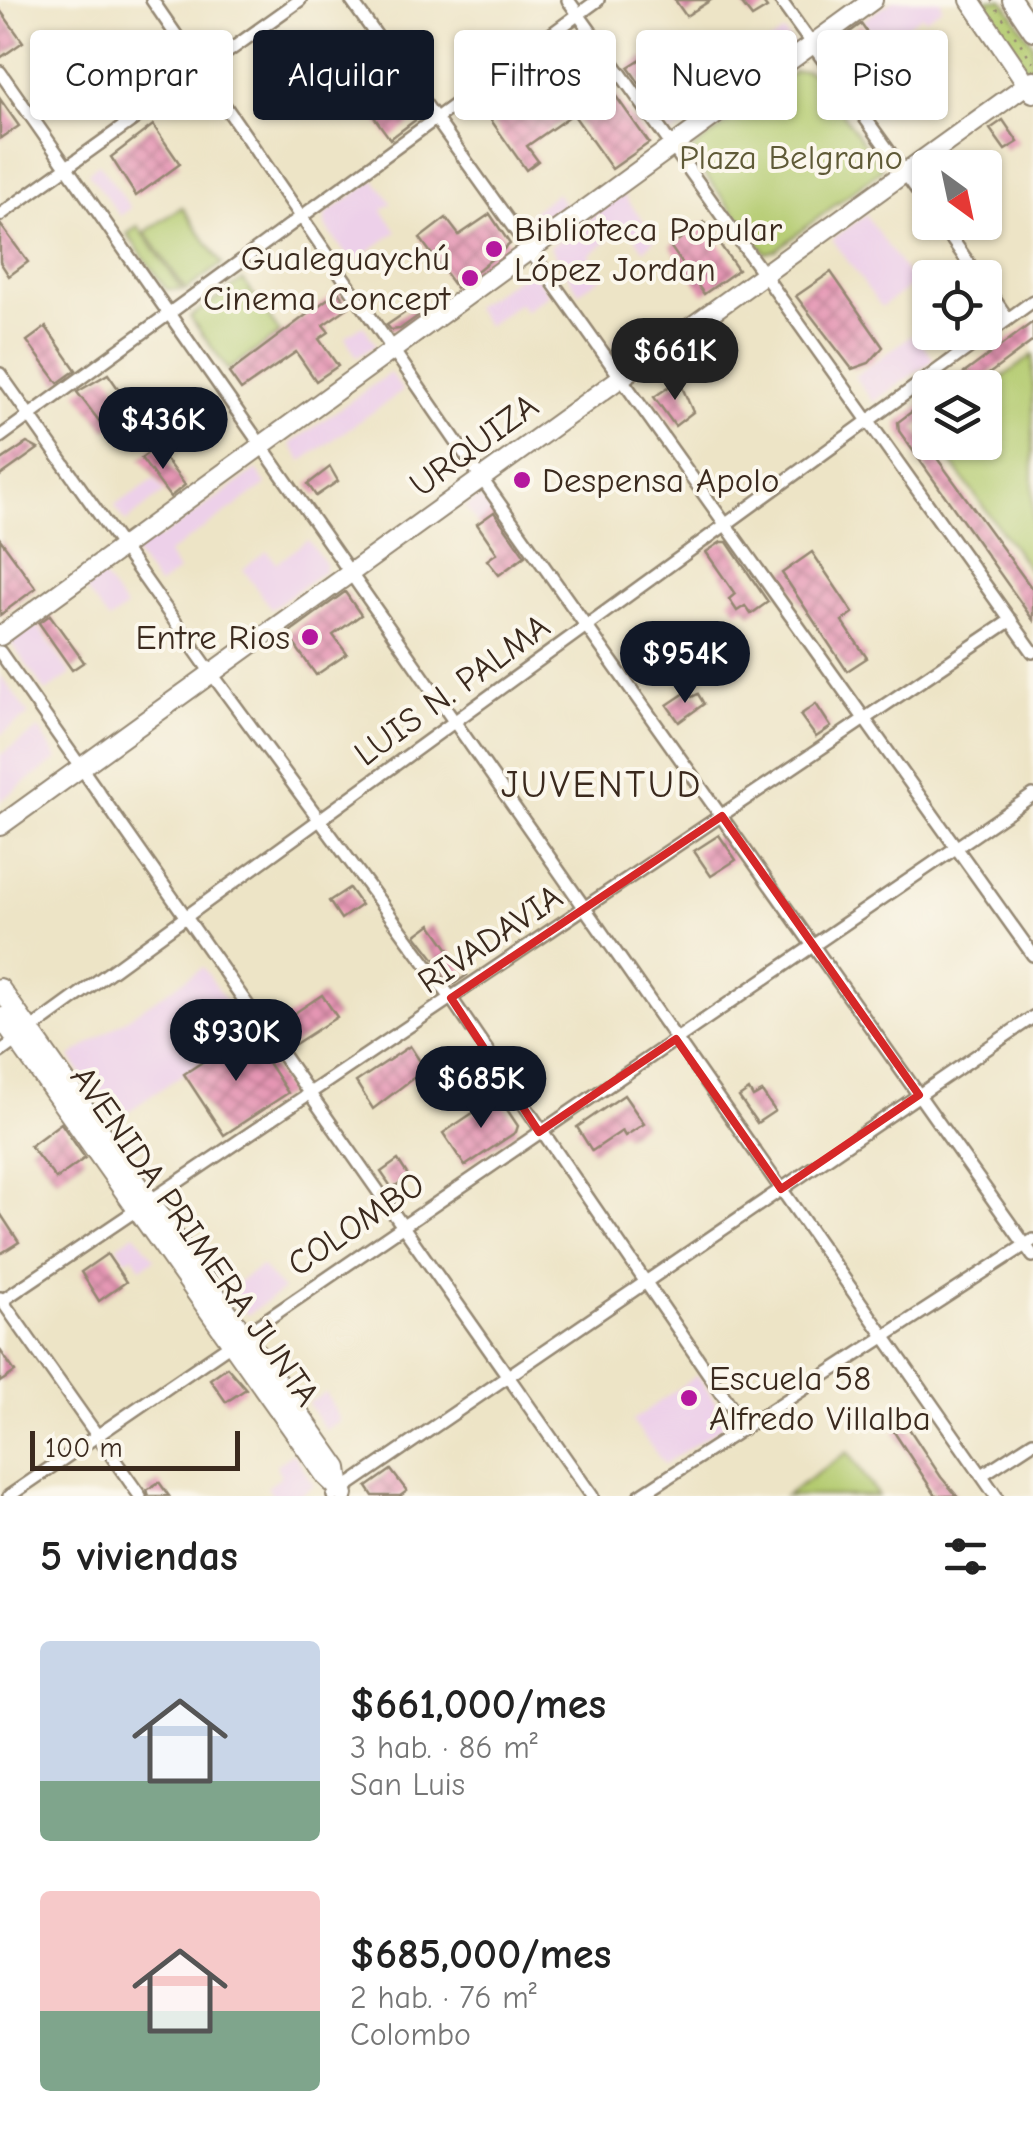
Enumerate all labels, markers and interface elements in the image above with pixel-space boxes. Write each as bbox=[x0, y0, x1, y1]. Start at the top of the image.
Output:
chip: Comprar bbox=[30, 30, 233, 120]
chip: Alquilar bbox=[253, 30, 434, 120]
chip: Filtros bbox=[454, 30, 616, 120]
chip: Nuevo bbox=[636, 30, 797, 120]
chip: Piso bbox=[817, 30, 948, 120]
park label: Plaza Belgrano bbox=[679, 137, 903, 178]
north arrow bbox=[912, 150, 1002, 240]
map controls bbox=[912, 150, 1002, 460]
place label: Biblioteca Popular López Jordan bbox=[514, 209, 782, 290]
place label: Gualeguaychú Cinema Concept bbox=[203, 238, 451, 319]
marker: Biblioteca Popular López Jordan bbox=[483, 238, 505, 260]
button: locate bbox=[912, 260, 1002, 350]
marker: Gualeguaychú Cinema Concept bbox=[459, 267, 481, 289]
pin: $661K bbox=[605, 318, 745, 403]
text: $661K bbox=[633, 332, 717, 369]
button: layers bbox=[912, 370, 1002, 460]
street label: URQUIZA bbox=[402, 385, 546, 505]
pin: $436K bbox=[93, 387, 233, 472]
text: $436K bbox=[121, 401, 205, 438]
place label: Despensa Apolo bbox=[542, 460, 779, 501]
marker: Despensa Apolo bbox=[511, 469, 533, 491]
street label: LUIS N. PALMA bbox=[346, 605, 558, 775]
place label: Entre Rios bbox=[135, 617, 290, 658]
pin: $954K bbox=[615, 621, 755, 706]
marker: Entre Rios bbox=[299, 626, 321, 648]
text: $954K bbox=[642, 635, 728, 672]
district label: JUVENTUD bbox=[501, 763, 703, 807]
street label: RIVADAVIA bbox=[410, 876, 570, 1002]
pin: $930K bbox=[166, 999, 306, 1084]
text: $930K bbox=[192, 1013, 280, 1050]
pin: $685K bbox=[411, 1046, 551, 1131]
street label: AVENIDA PRIMERA JUNTA bbox=[62, 1058, 328, 1414]
text: $685K bbox=[437, 1060, 525, 1097]
street label: COLOMBO bbox=[280, 1163, 432, 1285]
place label: Escuela 58 Alfredo Villalba bbox=[709, 1358, 931, 1439]
marker: Escuela 58 Alfredo Villalba bbox=[678, 1387, 700, 1409]
scale bar bbox=[30, 1426, 240, 1470]
text: 100 m bbox=[45, 1432, 123, 1464]
icon: filters bbox=[938, 1529, 993, 1584]
text: 5 viviendas bbox=[40, 1532, 238, 1581]
text: $661,000/mes bbox=[350, 1680, 606, 1729]
icon: home bbox=[120, 1681, 240, 1801]
text: 3 hab. · 86 m² bbox=[350, 1729, 538, 1766]
text: San Luis bbox=[350, 1766, 465, 1803]
text: $685,000/mes bbox=[350, 1930, 611, 1979]
icon: home bbox=[120, 1931, 240, 2051]
text: 2 hab. · 76 m² bbox=[350, 1979, 537, 2016]
text: Colombo bbox=[350, 2016, 471, 2053]

